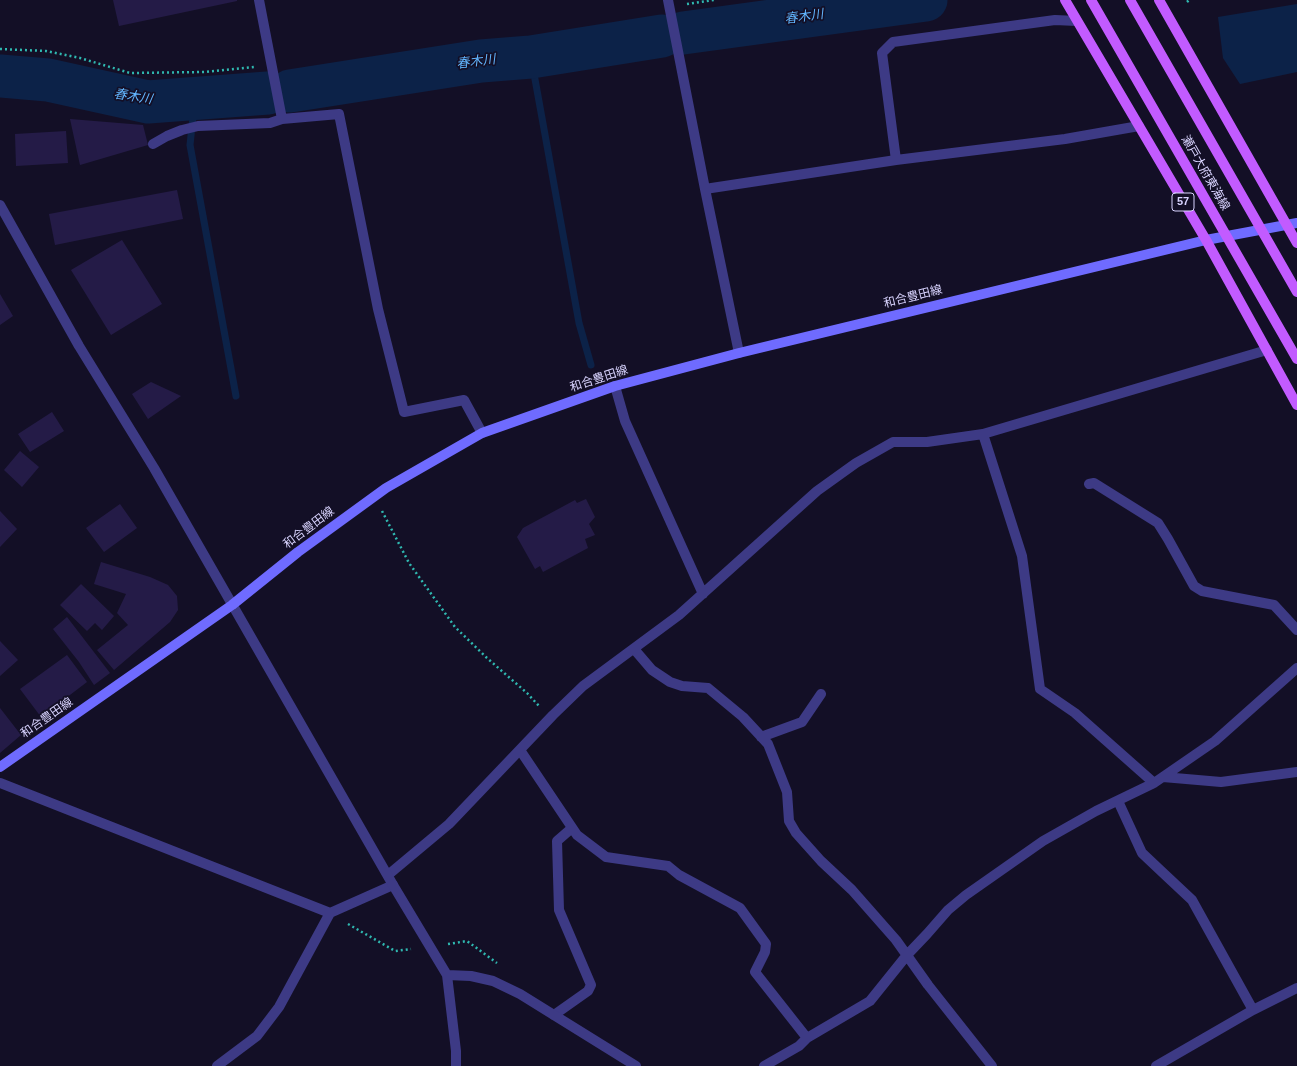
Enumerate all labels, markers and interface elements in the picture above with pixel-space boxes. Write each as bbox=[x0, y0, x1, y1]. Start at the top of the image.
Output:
water label: 春木川 bbox=[784, 7, 824, 27]
water label: 春木川 bbox=[456, 52, 496, 72]
water label: 春木川 bbox=[113, 86, 153, 108]
street label: 瀬戸大府東海線 bbox=[1178, 133, 1232, 213]
road number: 57 bbox=[1172, 193, 1194, 211]
street label: 和合豊田線 bbox=[882, 283, 944, 311]
street label: 和合豊田線 bbox=[568, 363, 630, 395]
street label: 和合豊田線 bbox=[281, 504, 337, 552]
street label: 和合豊田線 bbox=[18, 695, 76, 741]

